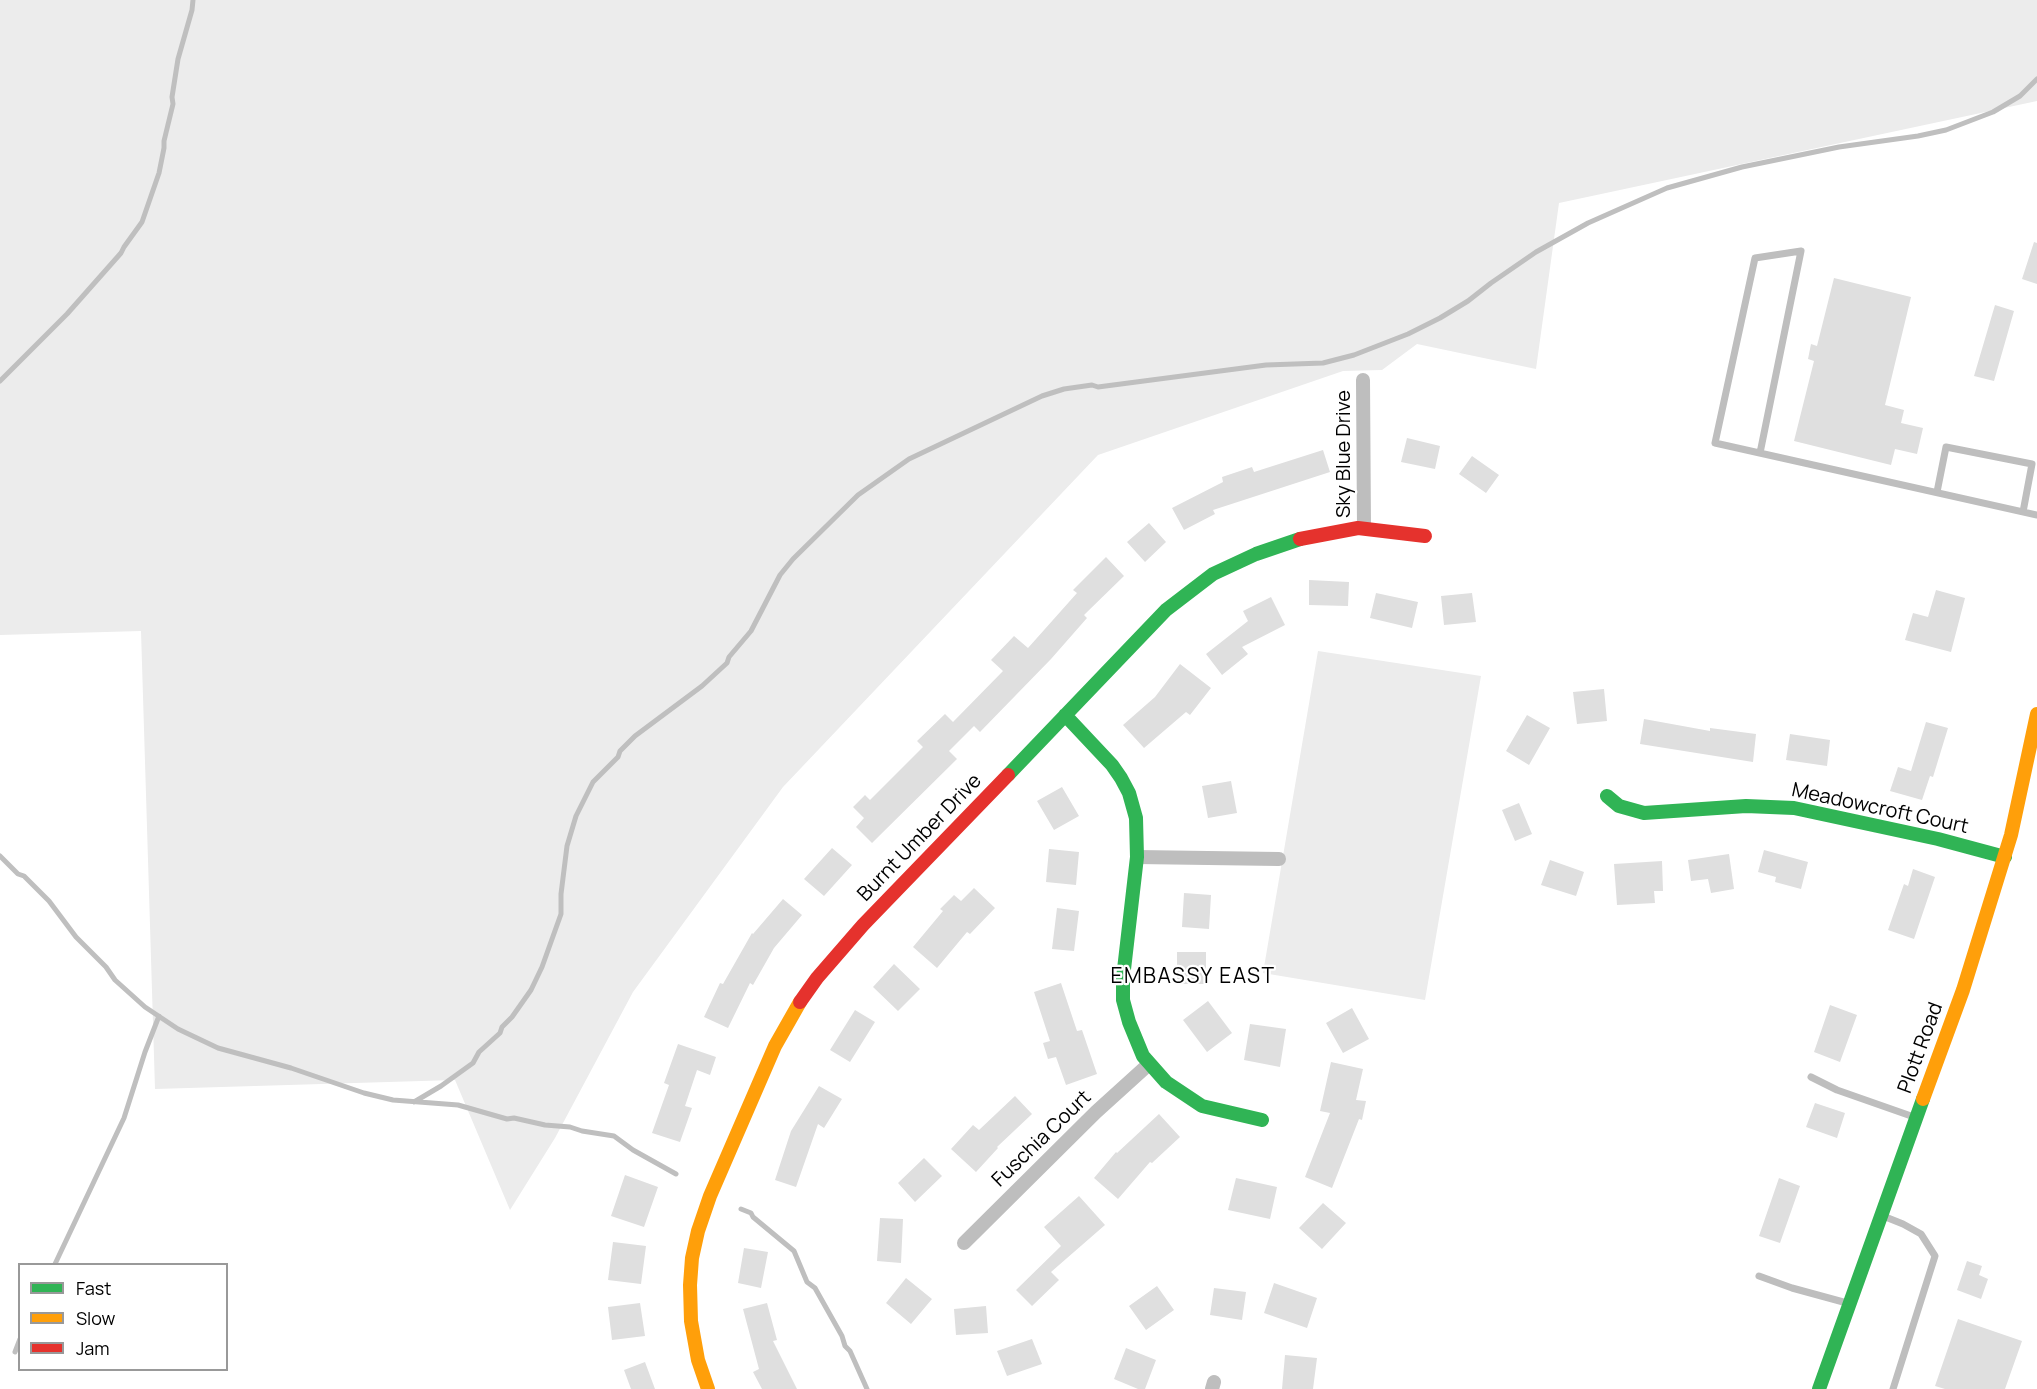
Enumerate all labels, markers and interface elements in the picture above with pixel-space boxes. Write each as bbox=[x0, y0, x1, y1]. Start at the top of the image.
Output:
street label: Sky Blue Drive bbox=[1332, 390, 1356, 518]
street label: Burnt Umber Drive bbox=[853, 769, 987, 907]
street label: Meadowcroft Court bbox=[1790, 779, 1970, 839]
district label: EMBASSY EAST bbox=[1110, 964, 1276, 990]
street label: Plott Road bbox=[1894, 999, 1948, 1097]
street label: Fuschia Court bbox=[987, 1086, 1097, 1192]
legend bbox=[18, 1263, 228, 1371]
text: Fast bbox=[76, 1276, 111, 1300]
text: Slow bbox=[76, 1306, 115, 1330]
text: Jam bbox=[76, 1336, 110, 1360]

